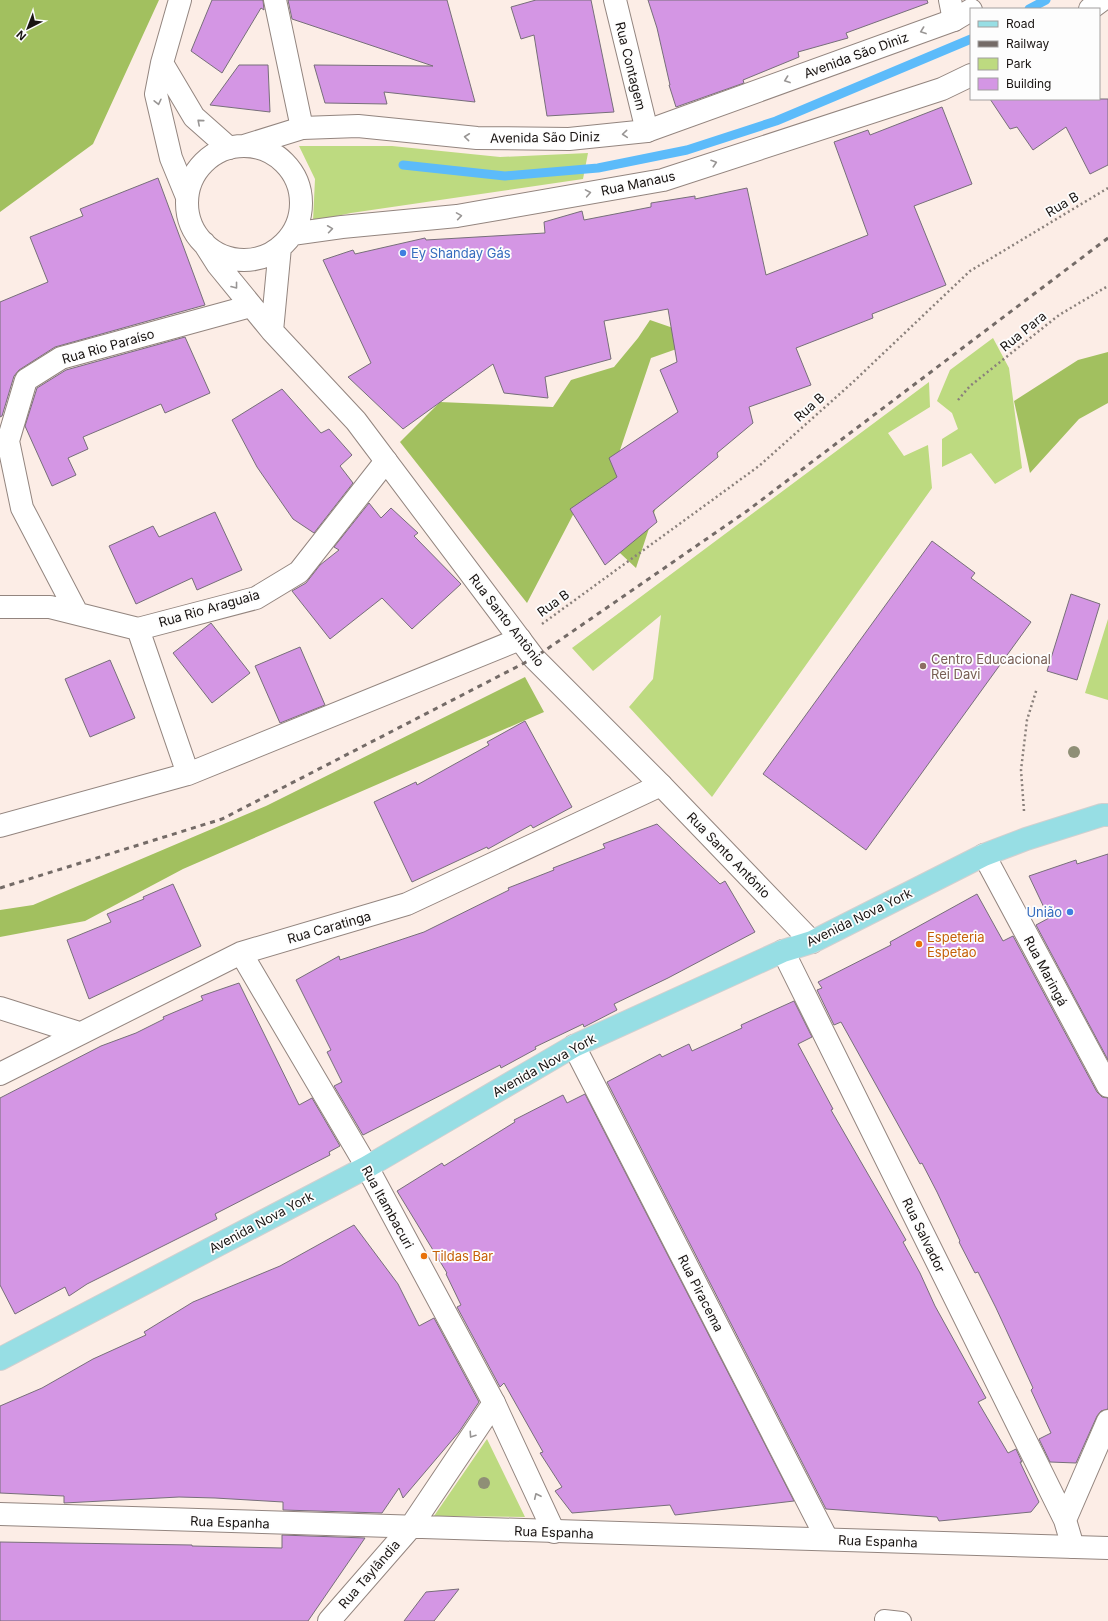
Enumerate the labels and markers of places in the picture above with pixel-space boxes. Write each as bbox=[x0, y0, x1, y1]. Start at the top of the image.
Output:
place label: Ey Shanday Gás bbox=[411, 245, 511, 261]
marker: Ey Shanday Gás bbox=[398, 248, 408, 258]
place label: Centro Educacional Rei Davi bbox=[931, 651, 1051, 682]
marker: Centro Educacional Rei Davi bbox=[918, 661, 928, 671]
place label: União bbox=[1026, 904, 1062, 920]
marker: União bbox=[1065, 907, 1075, 917]
place label: Espeteria Espetao bbox=[927, 929, 984, 960]
marker: Espeteria Espetao bbox=[914, 939, 924, 949]
place label: Tildas Bar bbox=[432, 1248, 493, 1264]
marker: Tildas Bar bbox=[419, 1251, 429, 1261]

